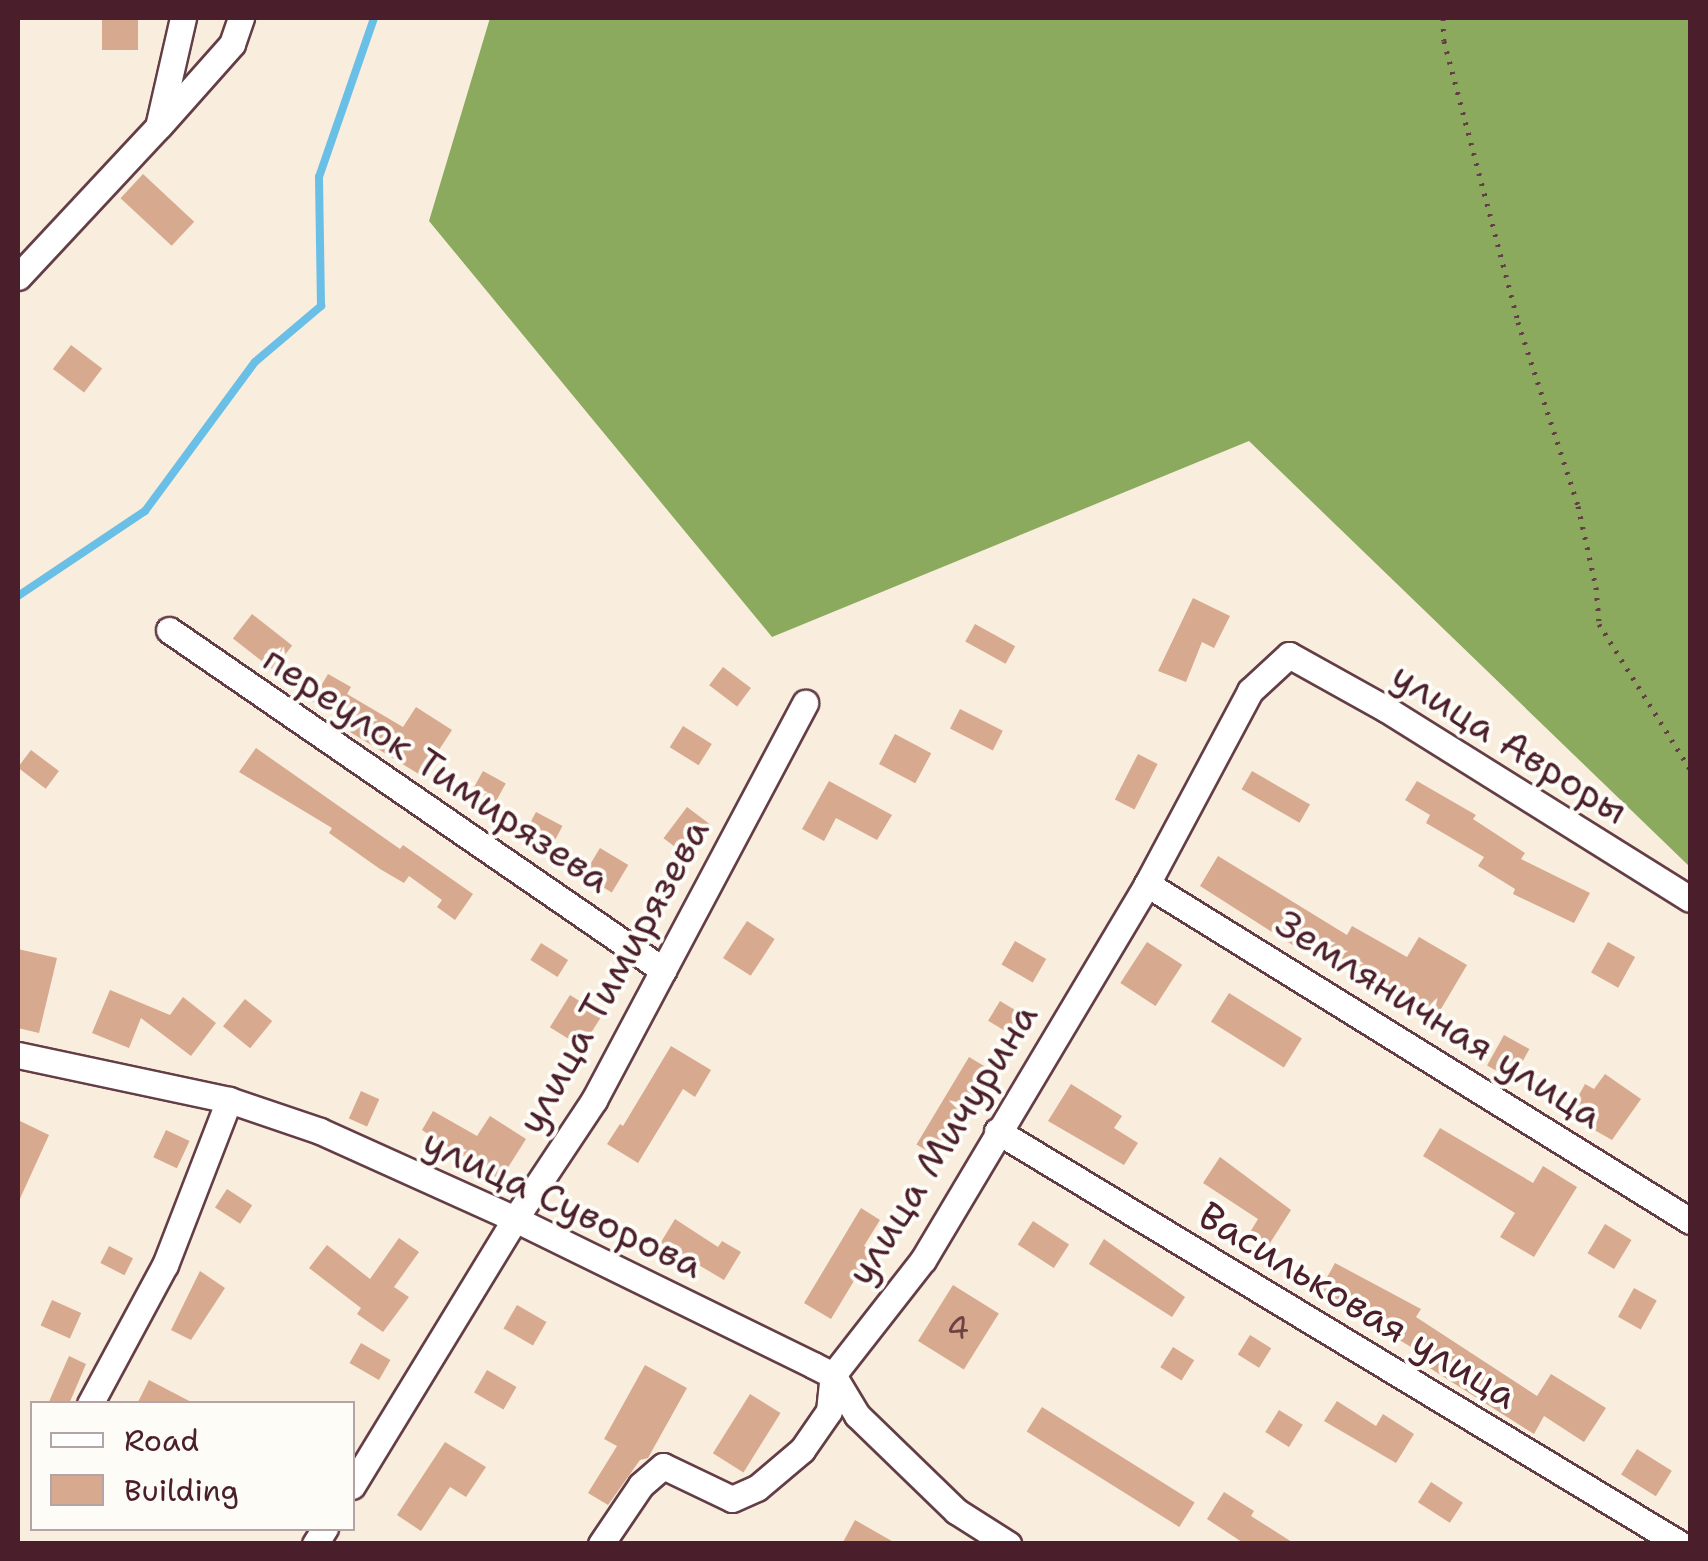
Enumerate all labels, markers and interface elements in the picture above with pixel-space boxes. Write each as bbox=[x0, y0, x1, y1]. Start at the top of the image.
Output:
street label: переулок Тимирязева bbox=[255, 636, 619, 902]
street label: улица Авроры bbox=[1384, 652, 1636, 834]
street label: улица Тимирязева bbox=[508, 811, 718, 1141]
street label: Земляничная улица bbox=[1267, 900, 1611, 1138]
street label: улица Мичурина bbox=[837, 995, 1047, 1293]
street label: улица Суворова bbox=[416, 1118, 710, 1288]
street label: Васильковая улица bbox=[1190, 1192, 1526, 1418]
house number: 4 bbox=[947, 1309, 969, 1347]
legend bbox=[30, 1401, 355, 1531]
text: Road bbox=[124, 1420, 199, 1461]
text: Building bbox=[124, 1470, 239, 1511]

